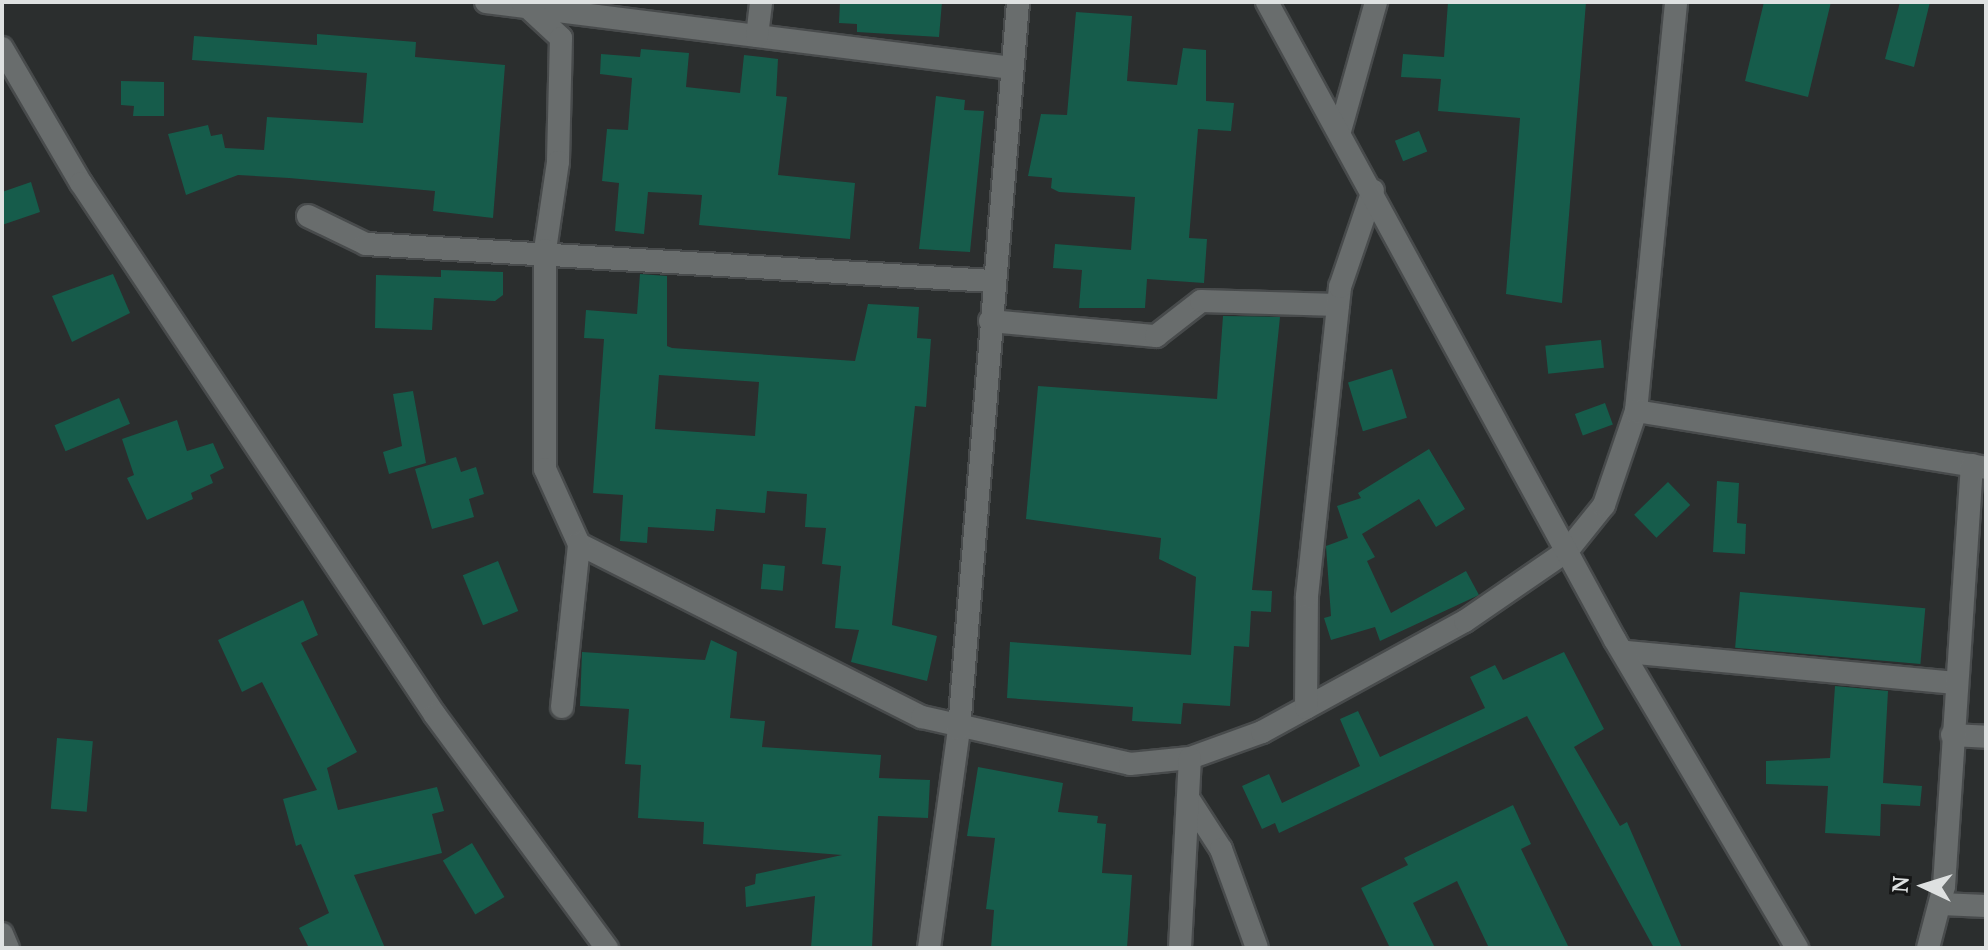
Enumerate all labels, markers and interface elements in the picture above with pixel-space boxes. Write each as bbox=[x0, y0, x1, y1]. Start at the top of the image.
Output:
north arrow bbox=[1884, 846, 1964, 926]
text: N bbox=[1885, 875, 1915, 894]

